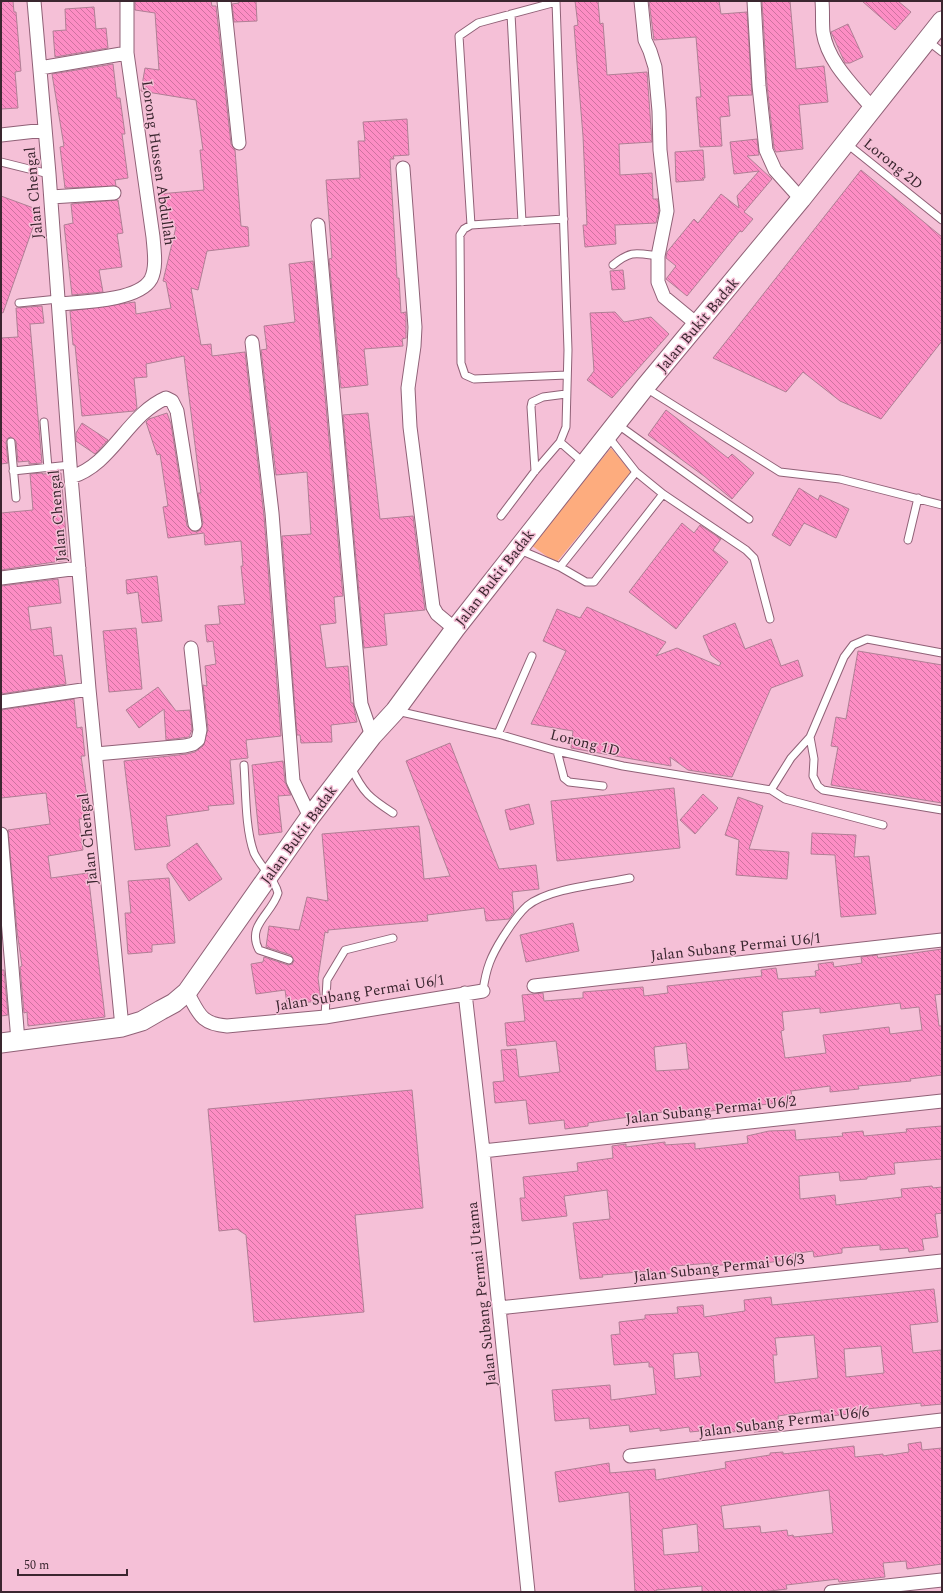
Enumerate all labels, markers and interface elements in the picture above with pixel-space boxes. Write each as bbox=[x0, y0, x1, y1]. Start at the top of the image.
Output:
street label: Lorong Hussen Abdullah bbox=[135, 79, 181, 247]
street label: Lorong 2D bbox=[858, 133, 928, 195]
street label: Jalan Chengal bbox=[19, 146, 49, 240]
street label: Jalan Bukit Badak bbox=[651, 272, 745, 378]
street label: Jalan Chengal bbox=[43, 469, 73, 563]
street label: Jalan Bukit Badak bbox=[450, 524, 540, 632]
street label: Lorong 1D bbox=[548, 723, 622, 763]
street label: Jalan Bukit Badak bbox=[255, 780, 343, 890]
street label: Jalan Chengal bbox=[72, 792, 104, 886]
street label: Jalan Subang Permai U6/1 bbox=[649, 927, 823, 967]
street label: Jalan Subang Permai U6/1 bbox=[273, 968, 447, 1018]
street label: Jalan Subang Permai U6/2 bbox=[624, 1090, 798, 1130]
street label: Jalan Subang Permai Utama bbox=[461, 1200, 503, 1387]
street label: Jalan Subang Permai U6/3 bbox=[632, 1248, 806, 1288]
street label: Jalan Subang Permai U6/6 bbox=[697, 1400, 871, 1444]
scale bar bbox=[18, 1551, 127, 1577]
text: 50 m bbox=[24, 1556, 49, 1575]

